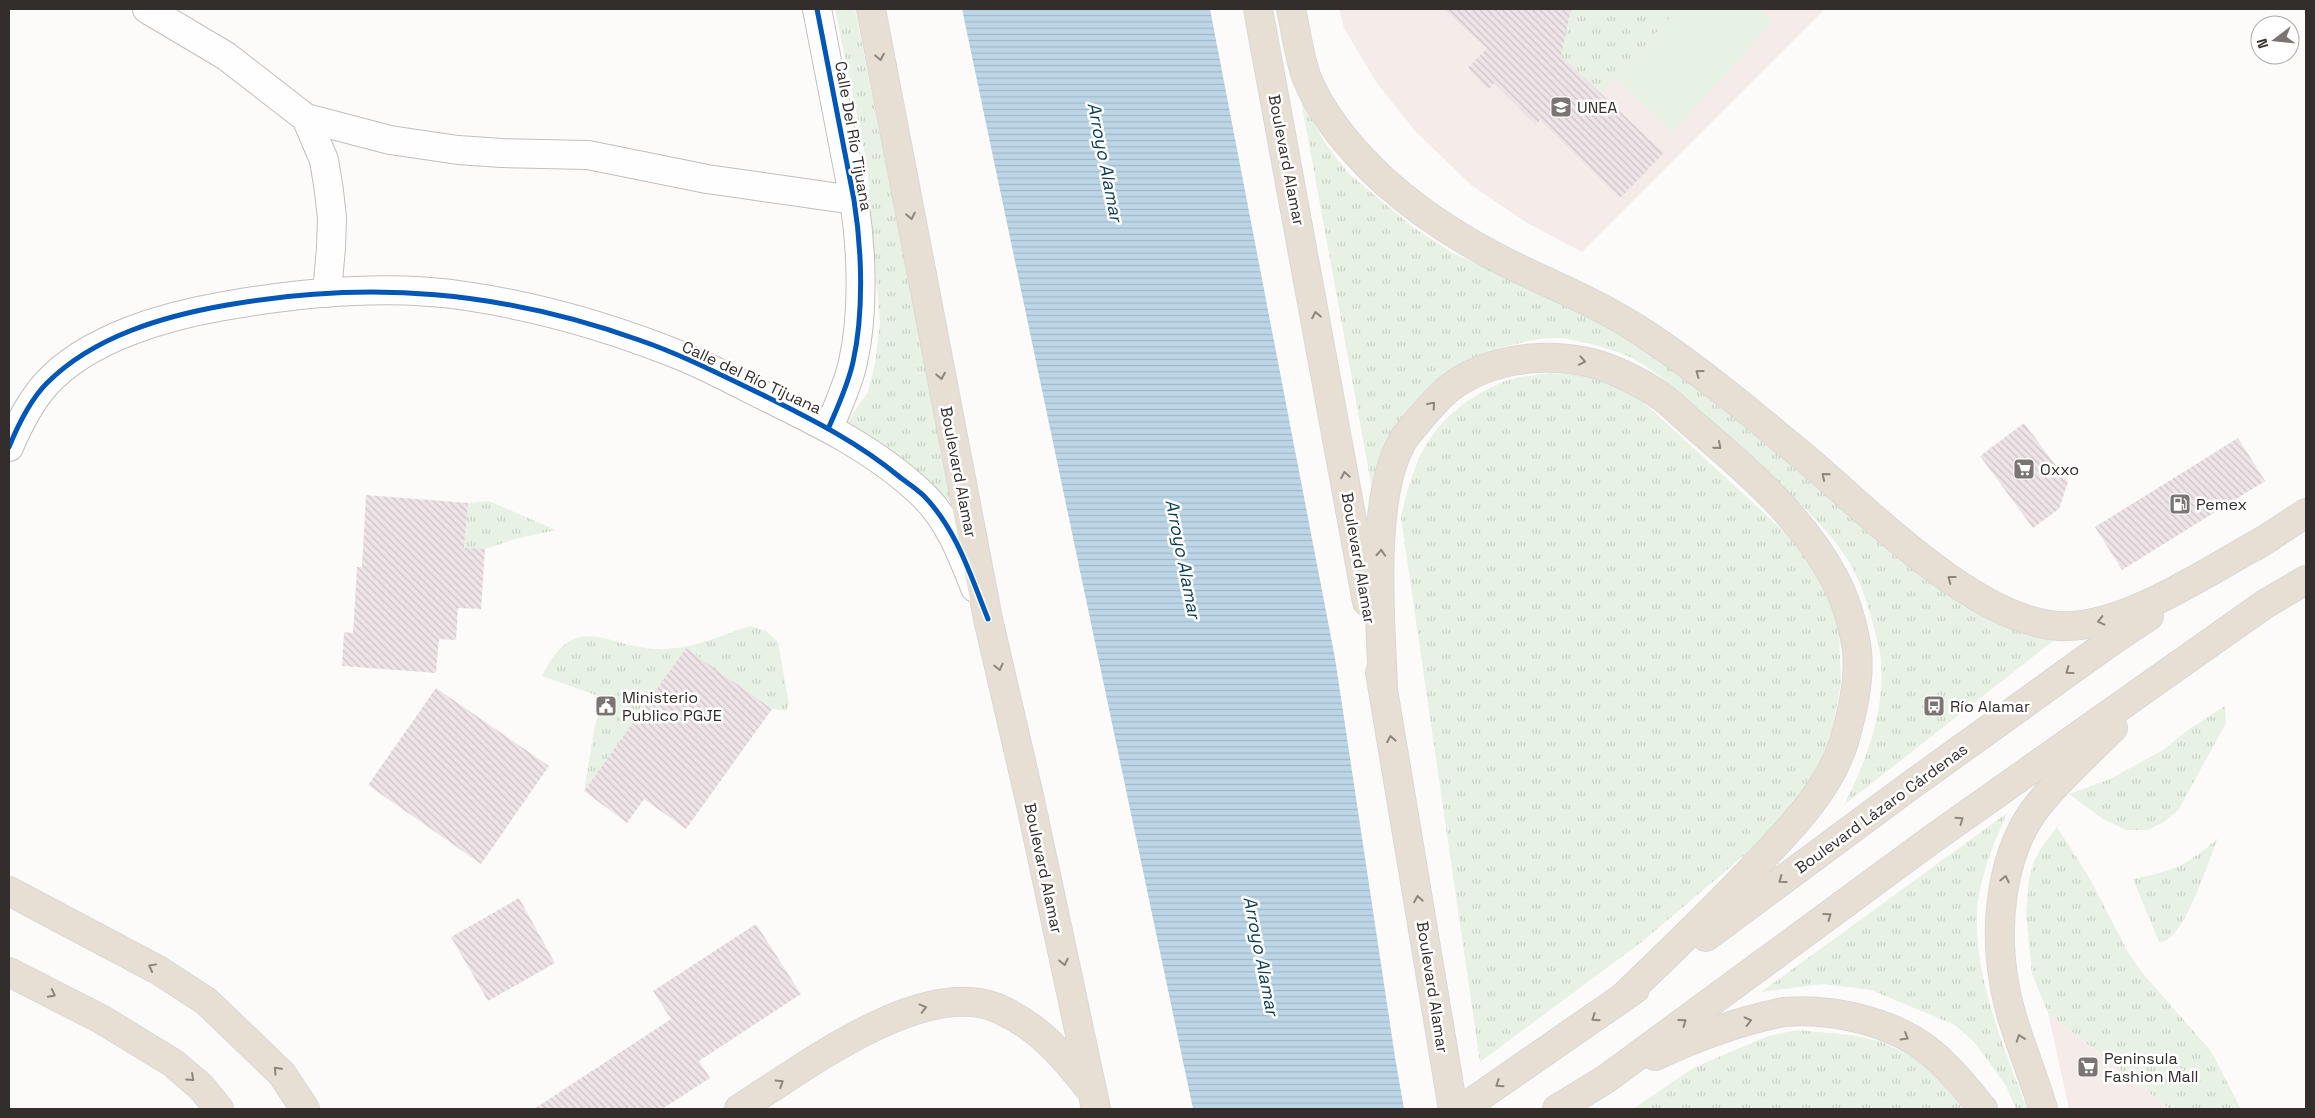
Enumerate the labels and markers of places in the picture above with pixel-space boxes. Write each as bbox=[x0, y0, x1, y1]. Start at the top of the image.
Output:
school or university icon: UNEA bbox=[1549, 95, 1573, 119]
place label: UNEA bbox=[1577, 97, 1617, 118]
supermarket icon: Oxxo bbox=[2012, 457, 2036, 481]
place label: Oxxo bbox=[2040, 459, 2079, 480]
fuel station icon: Pemex bbox=[2168, 492, 2192, 516]
place label: Pemex bbox=[2196, 494, 2247, 515]
place label: Ministerio Publico PGJE bbox=[622, 687, 722, 726]
public building icon: Ministerio Publico PGJE bbox=[594, 694, 618, 718]
bus stop icon: Río Alamar bbox=[1922, 694, 1946, 718]
place label: Río Alamar bbox=[1950, 696, 2030, 717]
place label: Peninsula Fashion Mall bbox=[2104, 1048, 2199, 1087]
supermarket icon: Peninsula Fashion Mall bbox=[2076, 1055, 2100, 1079]

